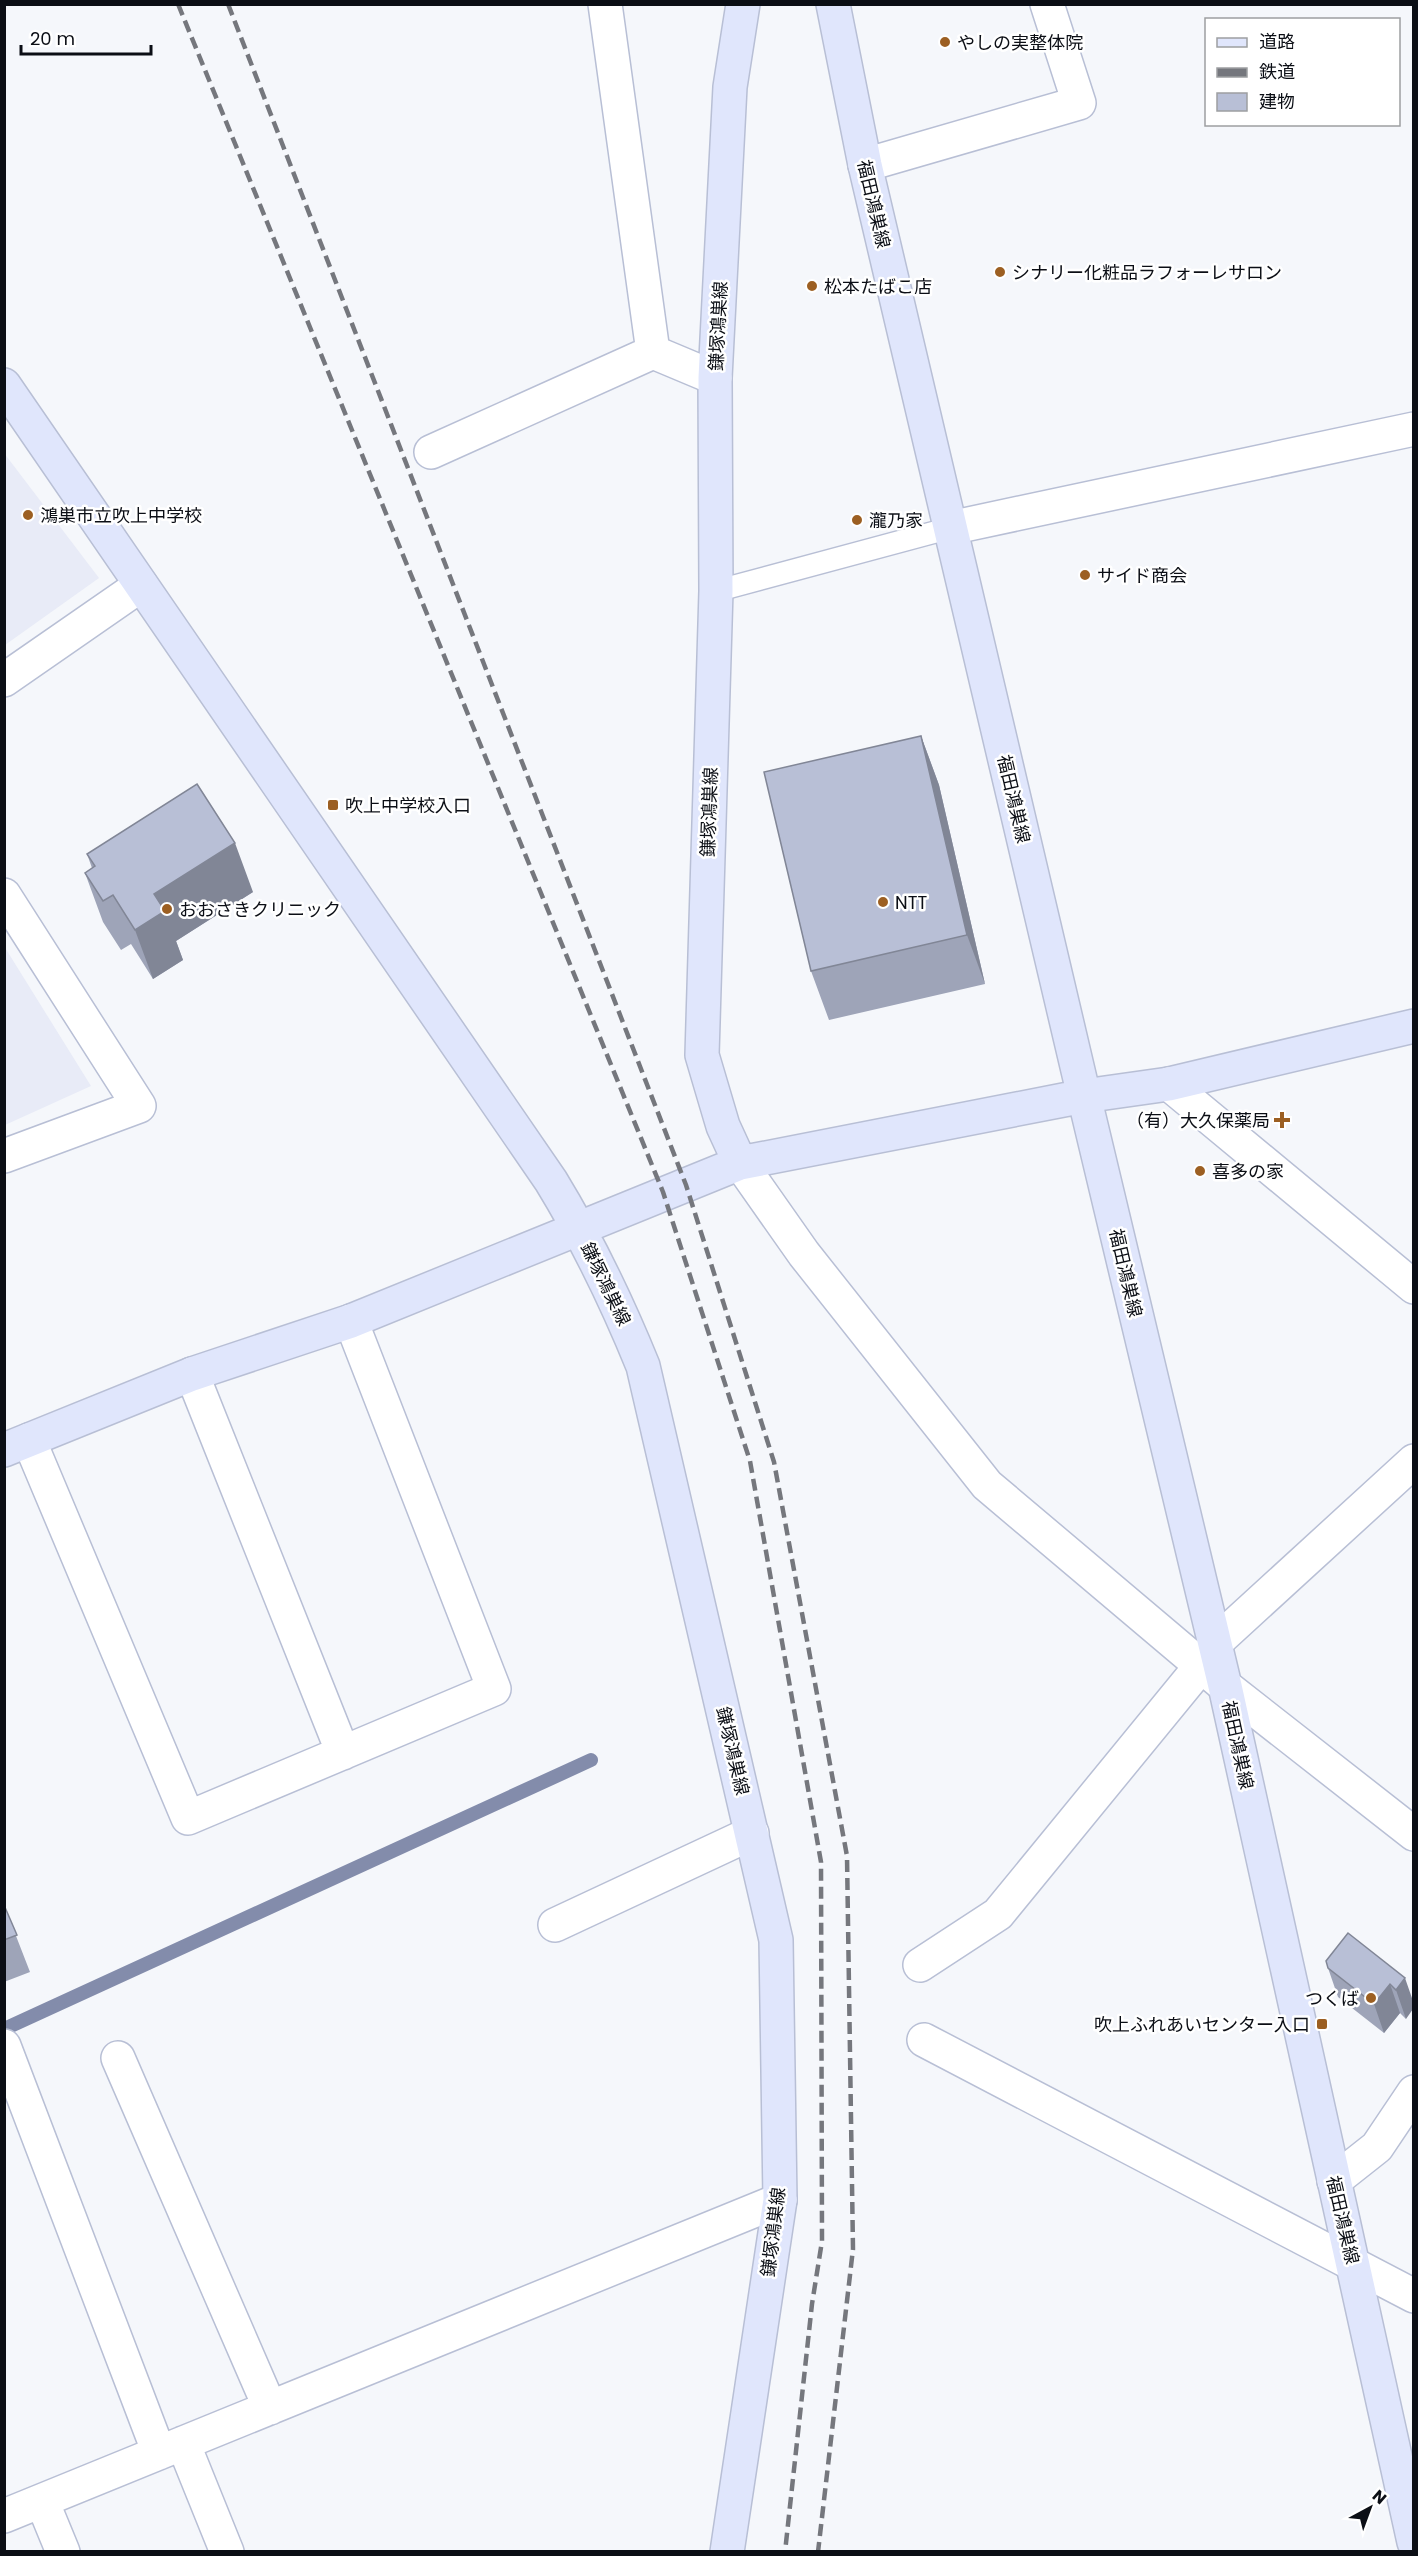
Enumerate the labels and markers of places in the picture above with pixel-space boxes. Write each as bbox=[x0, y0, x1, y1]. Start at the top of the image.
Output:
place label: やしの実整体院 bbox=[957, 30, 1083, 55]
marker: やしの実整体院 bbox=[938, 35, 952, 49]
place label: シナリー化粧品ラフォーレサロン bbox=[1012, 260, 1282, 285]
marker: シナリー化粧品ラフォーレサロン bbox=[993, 265, 1007, 279]
place label: 松本たばこ店 bbox=[824, 274, 932, 299]
marker: 松本たばこ店 bbox=[805, 279, 819, 293]
place label: 鴻巣市立吹上中学校 bbox=[40, 503, 202, 528]
marker: 鴻巣市立吹上中学校 bbox=[21, 508, 35, 522]
place label: 瀧乃家 bbox=[869, 508, 923, 533]
marker: 瀧乃家 bbox=[850, 513, 864, 527]
place label: サイド商会 bbox=[1097, 563, 1187, 588]
marker: サイド商会 bbox=[1078, 568, 1092, 582]
place label: 吹上中学校入口 bbox=[345, 793, 471, 818]
marker: 吹上中学校入口 bbox=[326, 798, 340, 812]
place label: NTT bbox=[895, 890, 927, 915]
marker: NTT bbox=[876, 895, 890, 909]
place label: おおさきクリニック bbox=[179, 897, 341, 922]
marker: おおさきクリニック bbox=[160, 902, 174, 916]
place label: （有）大久保薬局 bbox=[1126, 1108, 1270, 1133]
marker: （有）大久保薬局 bbox=[1275, 1113, 1289, 1127]
place label: 喜多の家 bbox=[1212, 1159, 1284, 1184]
marker: 喜多の家 bbox=[1193, 1164, 1207, 1178]
place label: つくば bbox=[1305, 1986, 1359, 2011]
marker: つくば bbox=[1364, 1991, 1378, 2005]
place label: 吹上ふれあいセンター入口 bbox=[1094, 2012, 1310, 2037]
marker: 吹上ふれあいセンター入口 bbox=[1315, 2017, 1329, 2031]

